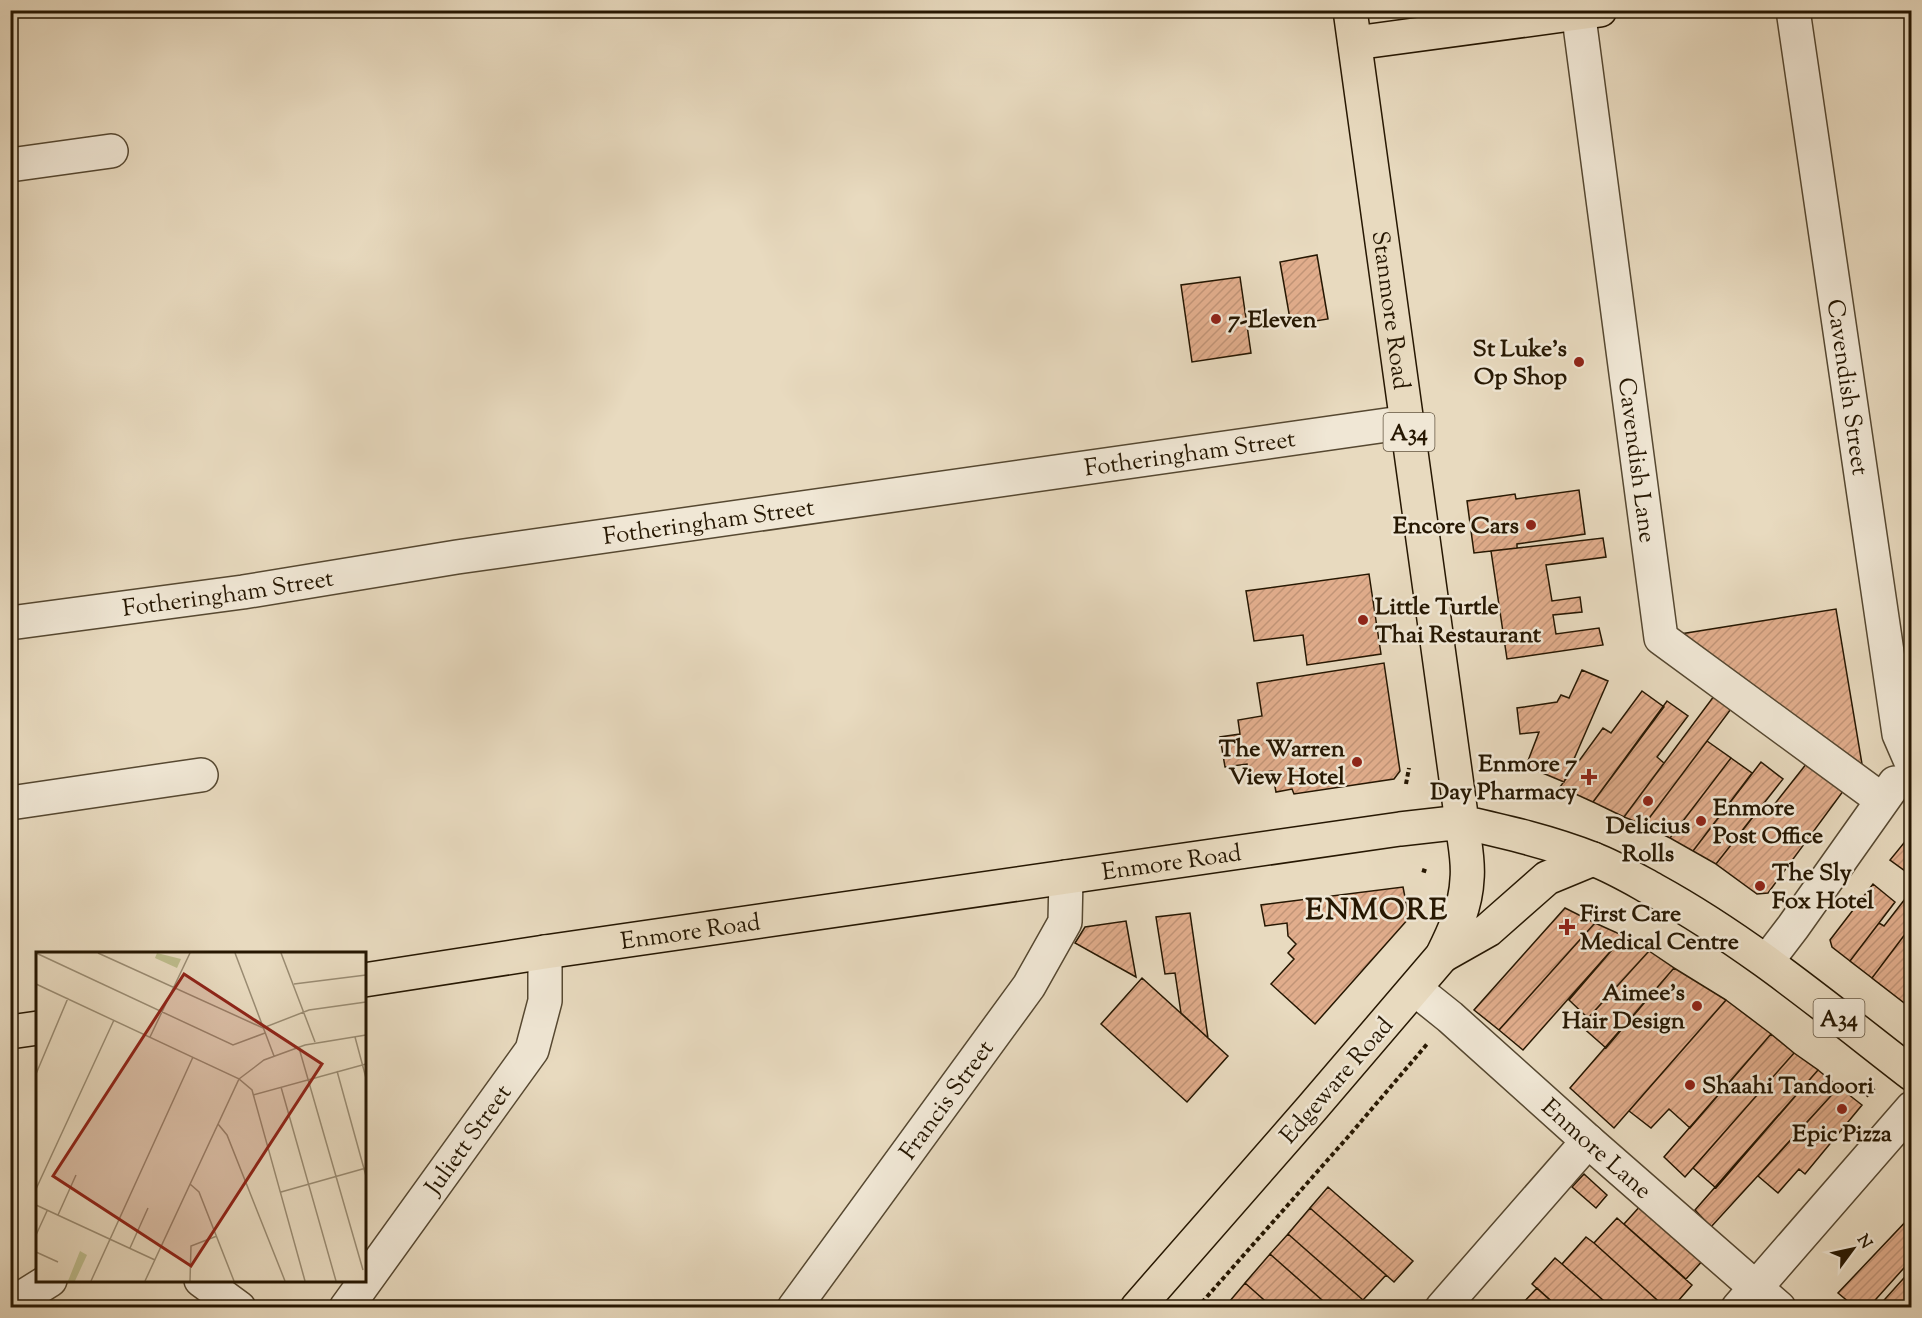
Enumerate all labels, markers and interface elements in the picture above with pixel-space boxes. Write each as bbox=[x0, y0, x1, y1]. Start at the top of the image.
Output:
street label: Stanmore Road bbox=[1362, 229, 1417, 392]
street label: Cavendish Street bbox=[1817, 297, 1876, 478]
place label: 7-Eleven bbox=[1228, 304, 1318, 338]
marker: 7-Eleven bbox=[1209, 312, 1223, 326]
place label: St Luke’s Op Shop bbox=[1473, 333, 1567, 395]
marker: St Luke’s Op Shop bbox=[1572, 355, 1586, 369]
street label: Cavendish Lane bbox=[1608, 376, 1663, 545]
road number: A34 bbox=[1384, 413, 1434, 451]
street label: Fotheringham Street bbox=[1082, 423, 1298, 487]
street label: Fotheringham Street bbox=[601, 491, 817, 555]
place label: Encore Cars bbox=[1393, 510, 1519, 544]
marker: Encore Cars bbox=[1524, 518, 1538, 532]
street label: Fotheringham Street bbox=[121, 562, 336, 627]
place label: Little Turtle Thai Restaurant bbox=[1375, 591, 1542, 653]
marker: Little Turtle Thai Restaurant bbox=[1356, 613, 1370, 627]
place label: The Warren View Hotel bbox=[1219, 733, 1346, 795]
place label: Enmore 7 Day Pharmacy bbox=[1430, 748, 1577, 810]
marker: The Warren View Hotel bbox=[1350, 755, 1364, 769]
marker: Enmore 7 Day Pharmacy bbox=[1582, 770, 1596, 784]
place label: Enmore Post Office bbox=[1713, 792, 1823, 854]
marker: Delicius Rolls bbox=[1641, 794, 1655, 808]
place label: Delicius Rolls bbox=[1606, 810, 1690, 872]
marker: Enmore Post Office bbox=[1694, 814, 1708, 828]
street label: Enmore Road bbox=[1100, 837, 1244, 891]
place label: The Sly Fox Hotel bbox=[1772, 857, 1874, 919]
marker: The Sly Fox Hotel bbox=[1753, 879, 1767, 893]
district label: ENMORE bbox=[1305, 890, 1449, 933]
place label: First Care Medical Centre bbox=[1580, 898, 1739, 960]
street label: Enmore Road bbox=[619, 906, 763, 960]
marker: First Care Medical Centre bbox=[1558, 918, 1576, 936]
inset map bbox=[36, 952, 366, 1282]
place label: Aimee's Hair Design bbox=[1562, 977, 1686, 1039]
marker: Aimee's Hair Design bbox=[1690, 999, 1704, 1013]
road number: A34 bbox=[1814, 999, 1864, 1037]
street label: Edgeware Road bbox=[1273, 1010, 1403, 1152]
street label: Francis Street bbox=[892, 1034, 1003, 1168]
place label: Shaahi Tandoori bbox=[1702, 1070, 1874, 1104]
street label: Juliett Street bbox=[417, 1078, 521, 1204]
marker: Shaahi Tandoori bbox=[1683, 1078, 1697, 1092]
street label: Enmore Lane bbox=[1533, 1092, 1658, 1208]
marker: Epic Pizza bbox=[1835, 1102, 1849, 1116]
place label: Epic Pizza bbox=[1792, 1118, 1893, 1152]
north arrow bbox=[1823, 1219, 1883, 1279]
text: N bbox=[1850, 1231, 1877, 1254]

